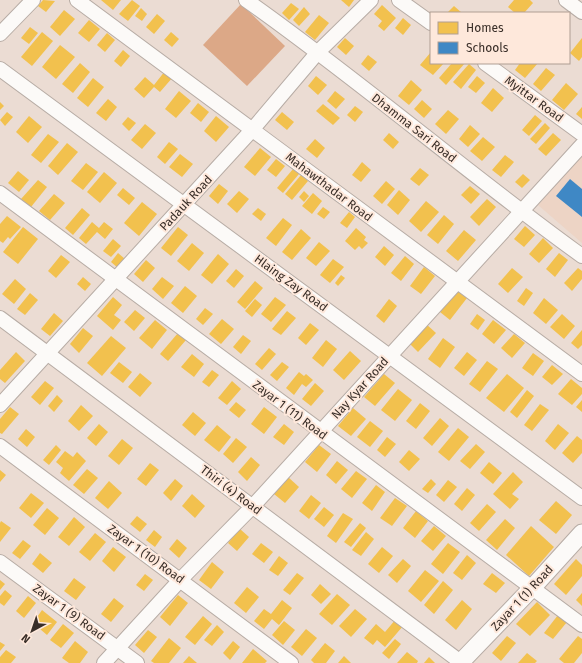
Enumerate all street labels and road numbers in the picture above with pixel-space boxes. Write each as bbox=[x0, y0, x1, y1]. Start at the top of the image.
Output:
street label: Myittar Road bbox=[502, 73, 566, 125]
street label: Dhamma Sari Road bbox=[369, 91, 459, 165]
street label: Mahawthadar Road bbox=[283, 150, 375, 224]
street label: Padauk Road bbox=[157, 172, 215, 234]
street label: Hlaing Zay Road bbox=[252, 252, 330, 314]
street label: Nay Kyar Road bbox=[329, 354, 391, 422]
street label: Zayar 1 (11) Road bbox=[250, 377, 330, 443]
street label: Thiri (4) Road bbox=[198, 463, 264, 517]
street label: Zayar 1 (10) Road bbox=[105, 522, 187, 586]
street label: Zayar 1 (1) Road bbox=[488, 562, 556, 634]
street label: Zayar 1 (9) Road bbox=[30, 581, 108, 643]

